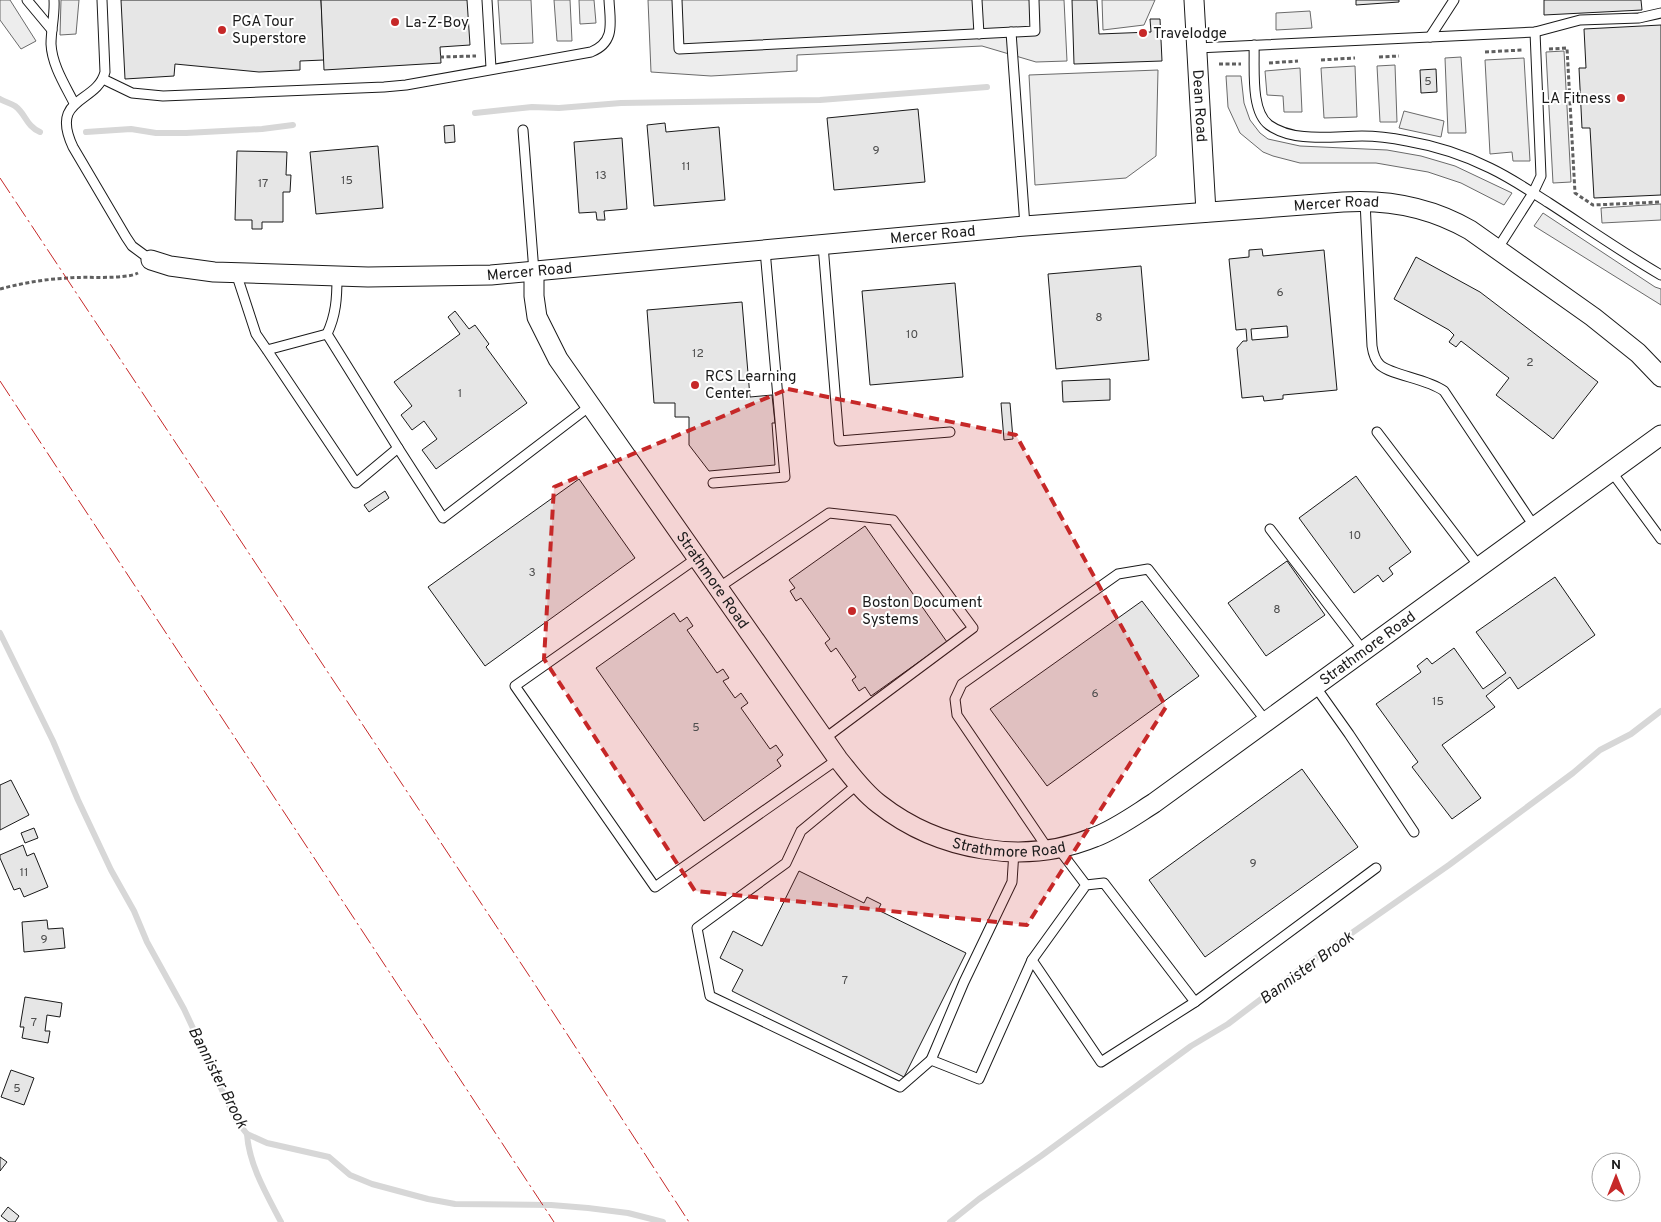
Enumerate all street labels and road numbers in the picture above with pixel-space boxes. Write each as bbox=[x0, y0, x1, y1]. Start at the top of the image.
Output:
street label: Dean Road bbox=[1187, 69, 1210, 143]
street label: Mercer Road bbox=[1293, 193, 1380, 217]
street label: Mercer Road bbox=[889, 223, 976, 249]
street label: Mercer Road bbox=[486, 260, 573, 286]
street label: Strathmore Road bbox=[671, 529, 752, 633]
street label: Strathmore Road bbox=[1317, 608, 1420, 691]
street label: Strathmore Road bbox=[950, 834, 1068, 863]

